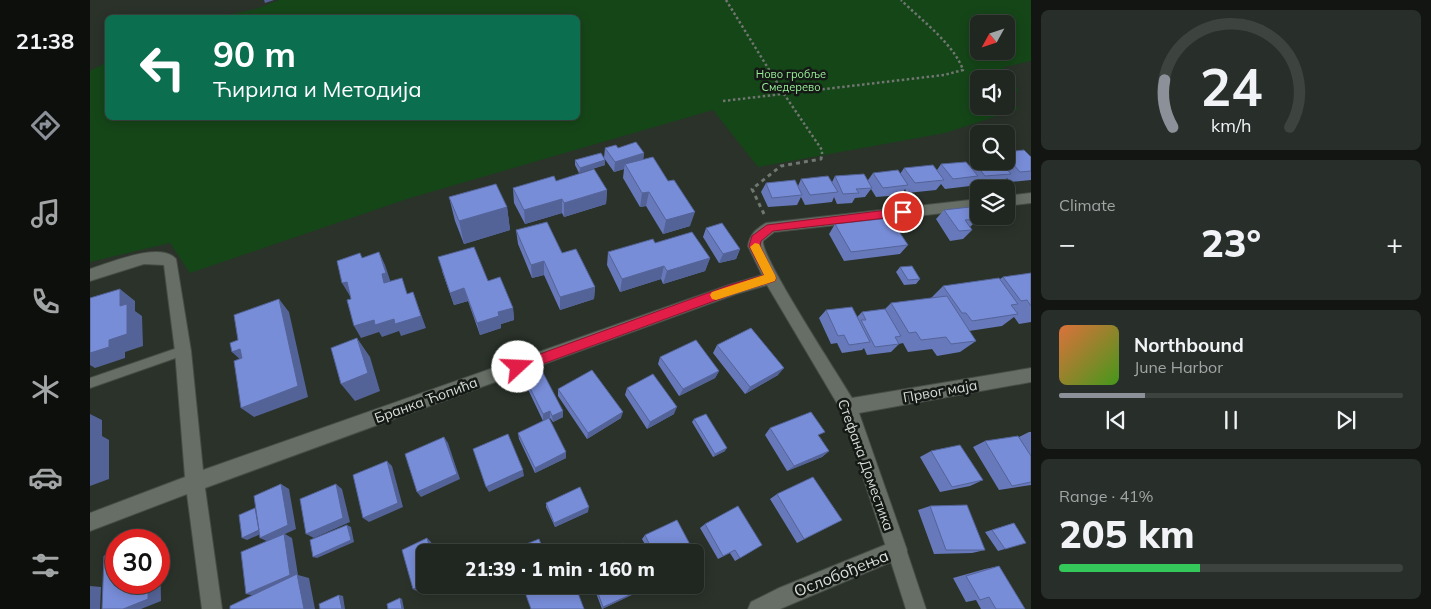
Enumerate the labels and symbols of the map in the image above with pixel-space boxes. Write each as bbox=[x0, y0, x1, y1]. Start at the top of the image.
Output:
north arrow bbox=[970, 15, 1015, 60]
park label: Ново гробље Смедерево bbox=[756, 67, 826, 94]
pin bbox=[882, 191, 924, 233]
position arrow bbox=[491, 340, 543, 392]
street label: Бранка Ћопића bbox=[372, 373, 480, 427]
street label: Првог маја bbox=[901, 376, 979, 406]
street label: Стефана Доместика bbox=[834, 397, 898, 533]
speed limit sign: 30 bbox=[105, 529, 170, 594]
street label: Ослобођења bbox=[791, 545, 891, 601]

